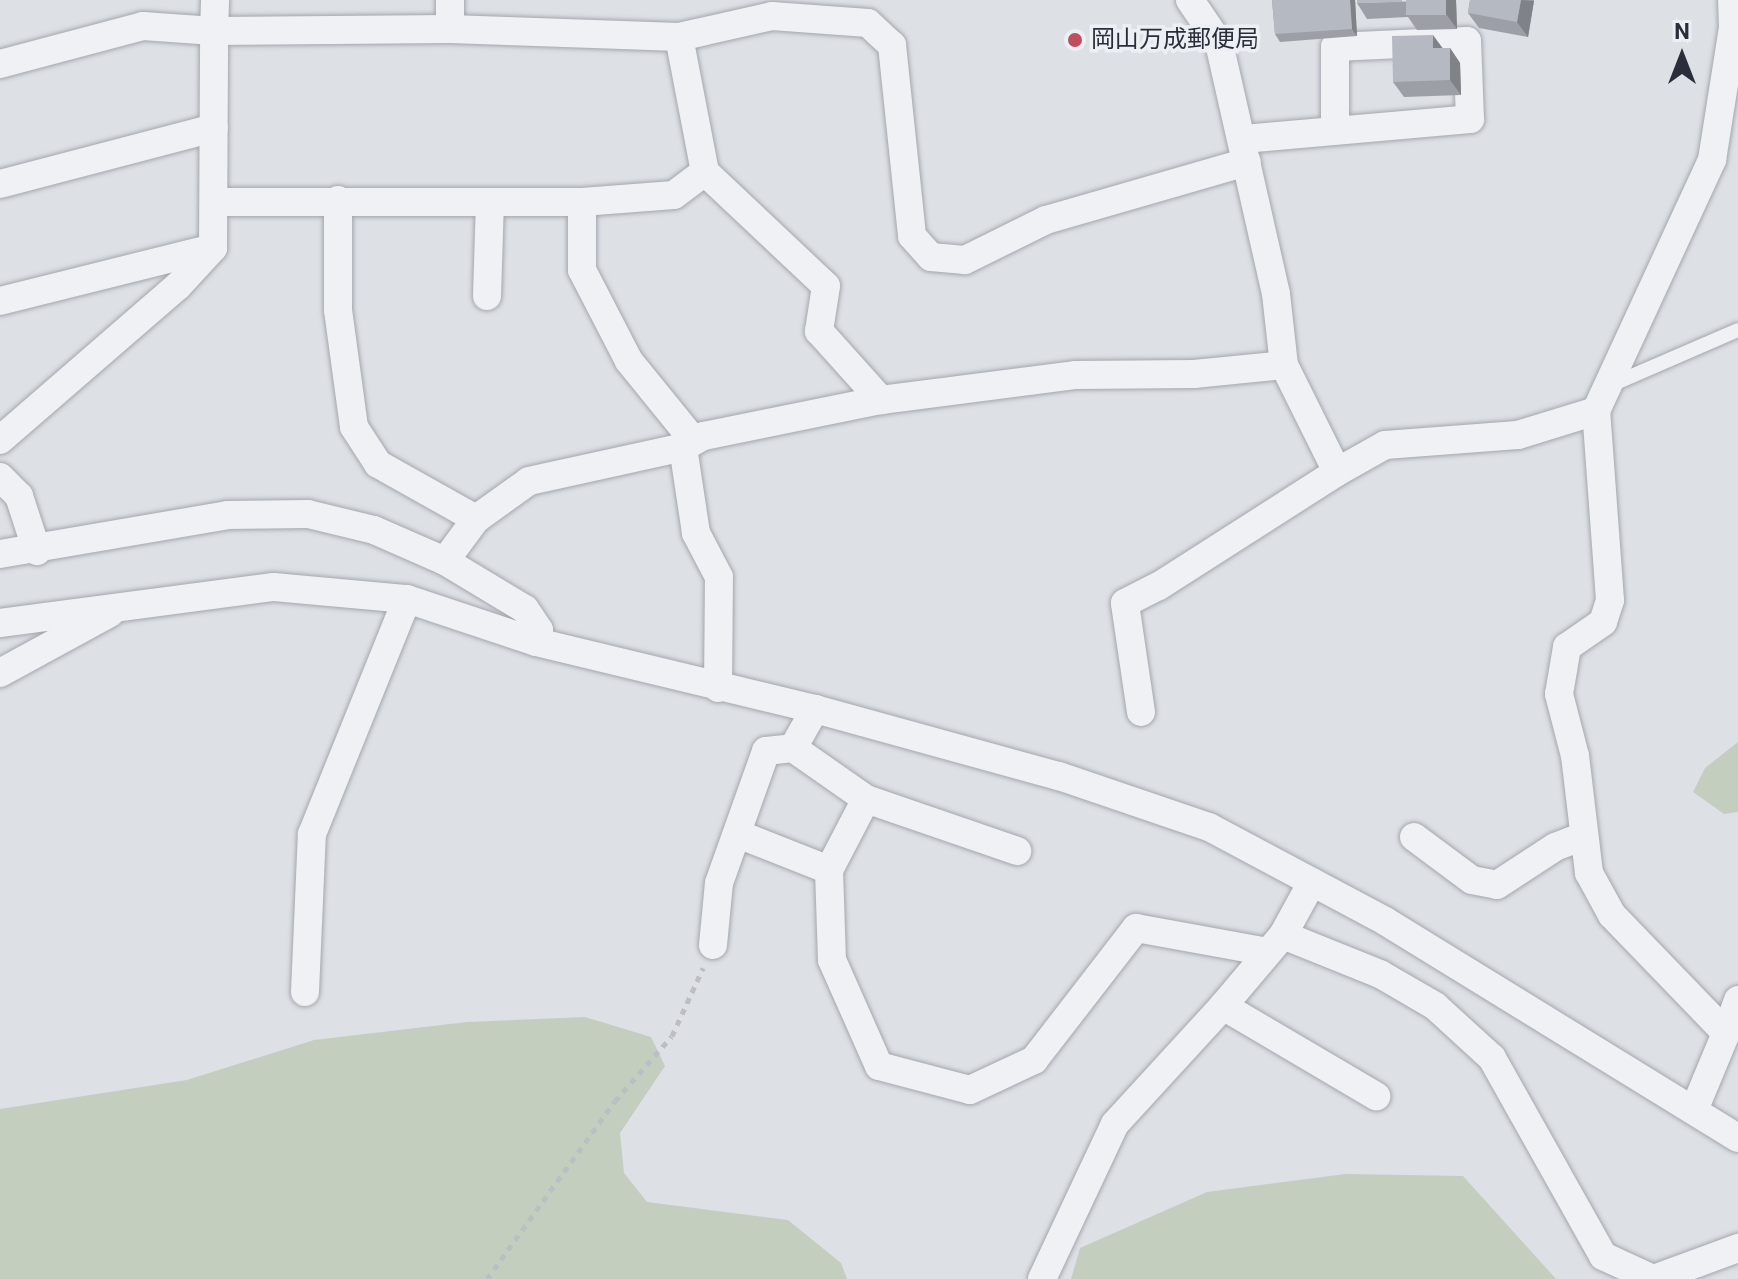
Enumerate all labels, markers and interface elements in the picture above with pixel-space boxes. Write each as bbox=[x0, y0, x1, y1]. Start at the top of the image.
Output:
north arrow bbox=[1642, 16, 1722, 96]
text: N bbox=[1674, 19, 1690, 44]
place label: 岡山万成郵便局 bbox=[1091, 26, 1259, 54]
marker: 岡山万成郵便局 bbox=[1066, 31, 1084, 49]

